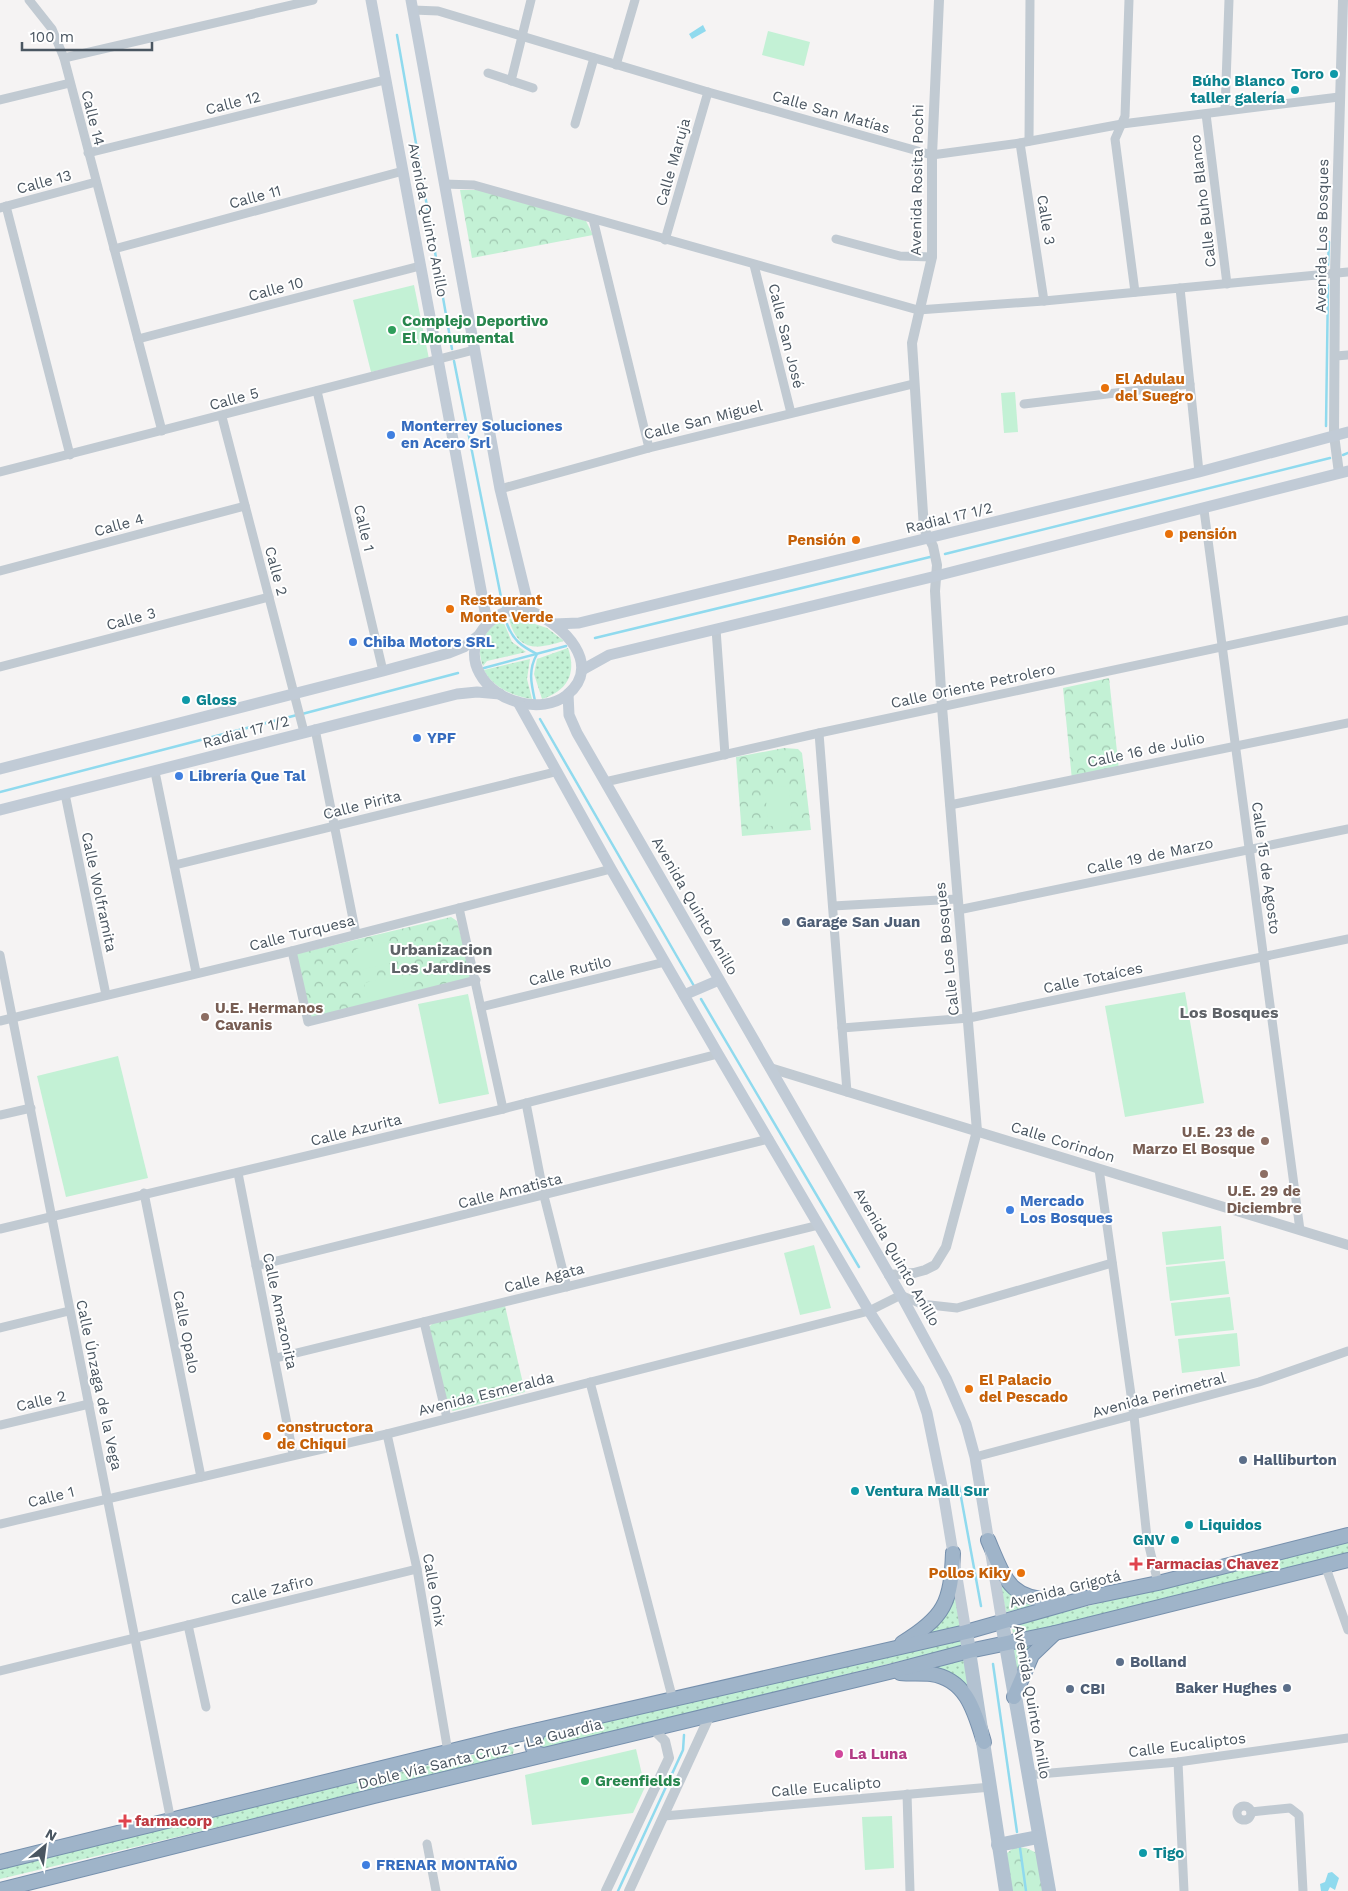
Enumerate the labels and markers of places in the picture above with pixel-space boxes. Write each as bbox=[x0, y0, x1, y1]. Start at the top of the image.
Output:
place label: Toro bbox=[1291, 65, 1324, 83]
marker: Toro bbox=[1328, 68, 1340, 80]
place label: Búho Blanco taller galería bbox=[1190, 72, 1285, 107]
marker: Búho Blanco taller galería bbox=[1289, 84, 1301, 96]
place label: Complejo Deportivo El Monumental bbox=[402, 312, 548, 347]
marker: Complejo Deportivo El Monumental bbox=[386, 324, 398, 336]
place label: El Adulau del Suegro bbox=[1115, 370, 1193, 405]
marker: El Adulau del Suegro bbox=[1099, 382, 1111, 394]
place label: Monterrey Soluciones en Acero Srl bbox=[401, 417, 562, 452]
marker: Monterrey Soluciones en Acero Srl bbox=[385, 429, 397, 441]
place label: pensión bbox=[1179, 525, 1237, 543]
marker: pensión bbox=[1163, 528, 1175, 540]
place label: Pensión bbox=[788, 531, 846, 549]
marker: Pensión bbox=[850, 534, 862, 546]
place label: Restaurant Monte Verde bbox=[460, 591, 554, 626]
marker: Restaurant Monte Verde bbox=[444, 603, 456, 615]
place label: Chiba Motors SRL bbox=[363, 633, 495, 651]
marker: Chiba Motors SRL bbox=[347, 636, 359, 648]
place label: Gloss bbox=[196, 691, 237, 709]
marker: Gloss bbox=[180, 694, 192, 706]
place label: YPF bbox=[427, 729, 456, 747]
marker: YPF bbox=[411, 732, 423, 744]
place label: Librería Que Tal bbox=[189, 767, 306, 785]
marker: Librería Que Tal bbox=[173, 770, 185, 782]
place label: Garage San Juan bbox=[796, 913, 920, 931]
marker: Garage San Juan bbox=[780, 916, 792, 928]
place label: U.E. Hermanos Cavanis bbox=[215, 999, 323, 1034]
marker: U.E. Hermanos Cavanis bbox=[199, 1011, 211, 1023]
place label: U.E. 23 de Marzo El Bosque bbox=[1132, 1123, 1255, 1158]
marker: U.E. 23 de Marzo El Bosque bbox=[1259, 1135, 1271, 1147]
marker: U.E. 29 de Diciembre bbox=[1258, 1168, 1270, 1180]
place label: U.E. 29 de Diciembre bbox=[1226, 1182, 1302, 1217]
place label: Mercado Los Bosques bbox=[1020, 1192, 1113, 1227]
marker: Mercado Los Bosques bbox=[1004, 1204, 1016, 1216]
place label: El Palacio del Pescado bbox=[979, 1371, 1068, 1406]
marker: El Palacio del Pescado bbox=[963, 1383, 975, 1395]
place label: constructora de Chiqui bbox=[277, 1418, 373, 1453]
marker: constructora de Chiqui bbox=[261, 1430, 273, 1442]
place label: Halliburton bbox=[1253, 1451, 1337, 1469]
marker: Halliburton bbox=[1237, 1454, 1249, 1466]
place label: Ventura Mall Sur bbox=[865, 1482, 989, 1500]
marker: Ventura Mall Sur bbox=[849, 1485, 861, 1497]
place label: Liquidos bbox=[1199, 1516, 1262, 1534]
marker: Liquidos bbox=[1183, 1519, 1195, 1531]
place label: GNV bbox=[1133, 1531, 1166, 1549]
marker: GNV bbox=[1169, 1534, 1181, 1546]
place label: Farmacias Chavez bbox=[1146, 1555, 1279, 1573]
marker: Farmacias Chavez bbox=[1130, 1558, 1142, 1570]
place label: Pollos Kiky bbox=[929, 1564, 1012, 1582]
marker: Pollos Kiky bbox=[1015, 1567, 1027, 1579]
place label: Bolland bbox=[1130, 1653, 1187, 1671]
marker: Bolland bbox=[1114, 1656, 1126, 1668]
place label: Baker Hughes bbox=[1175, 1679, 1277, 1697]
place label: CBI bbox=[1080, 1680, 1105, 1698]
marker: Baker Hughes bbox=[1281, 1682, 1293, 1694]
marker: CBI bbox=[1064, 1683, 1076, 1695]
place label: La Luna bbox=[849, 1745, 907, 1763]
marker: La Luna bbox=[833, 1748, 845, 1760]
place label: Greenfields bbox=[595, 1772, 680, 1790]
marker: Greenfields bbox=[579, 1775, 591, 1787]
place label: farmacorp bbox=[135, 1812, 212, 1830]
marker: farmacorp bbox=[119, 1815, 131, 1827]
place label: Tigo bbox=[1153, 1844, 1184, 1862]
marker: Tigo bbox=[1137, 1847, 1149, 1859]
place label: FRENAR MONTAÑO bbox=[376, 1856, 518, 1874]
marker: FRENAR MONTAÑO bbox=[360, 1859, 372, 1871]

